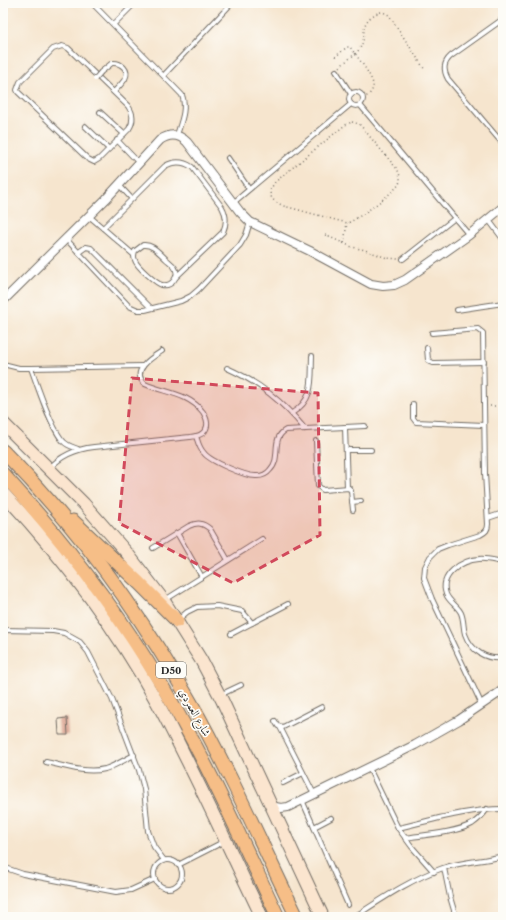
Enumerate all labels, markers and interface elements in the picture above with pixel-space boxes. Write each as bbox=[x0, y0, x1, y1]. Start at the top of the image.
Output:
road number: D50 bbox=[156, 662, 186, 678]
street label: شارع العمردي bbox=[174, 686, 214, 740]

